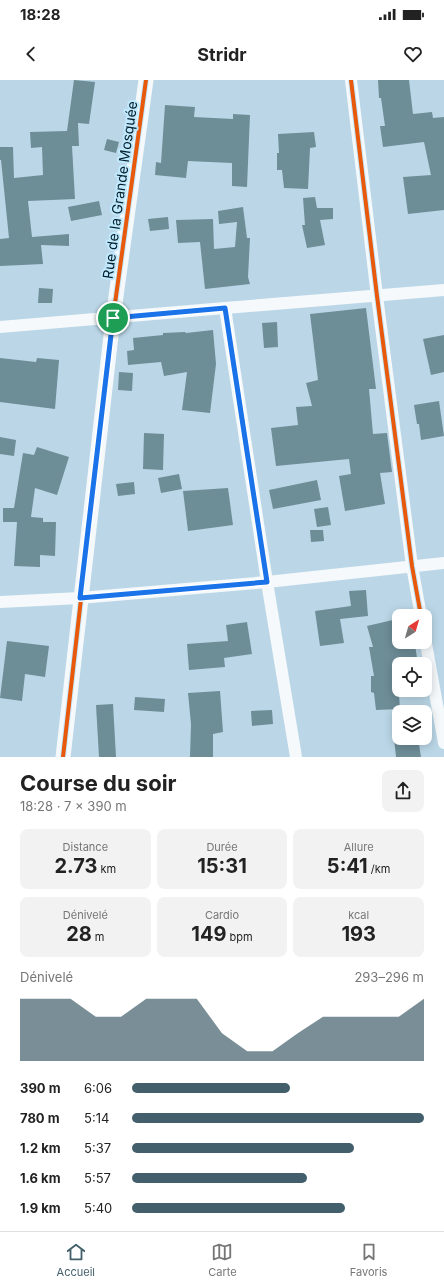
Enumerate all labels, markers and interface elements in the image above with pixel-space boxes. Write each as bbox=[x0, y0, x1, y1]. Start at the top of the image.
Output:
text: 18:28 bbox=[20, 5, 60, 24]
icon: back bbox=[20, 43, 42, 65]
icon: heart bbox=[402, 43, 424, 65]
text: Stridr bbox=[197, 44, 247, 65]
street label: Rue de la Grande Mosquée bbox=[99, 100, 140, 280]
pin bbox=[96, 301, 130, 335]
icon: arrive bbox=[102, 307, 124, 329]
north arrow bbox=[392, 609, 432, 649]
map controls bbox=[392, 609, 432, 745]
button: locate bbox=[392, 657, 432, 697]
button: layers bbox=[392, 705, 432, 745]
text: Course du soir bbox=[20, 770, 177, 796]
button: share bbox=[382, 770, 424, 812]
text: 18:28 · 7 × 390 m bbox=[20, 798, 127, 814]
text: Distance bbox=[63, 840, 108, 854]
text: Durée bbox=[206, 840, 238, 854]
text: Allure bbox=[344, 840, 374, 854]
text: 2.73 bbox=[54, 854, 97, 878]
text: 15:31 bbox=[197, 854, 247, 878]
text: 5:41 bbox=[327, 854, 368, 878]
text: km bbox=[97, 862, 116, 876]
text: /km bbox=[368, 862, 390, 876]
text: Dénivelé bbox=[63, 908, 108, 922]
text: Cardio bbox=[205, 908, 239, 922]
text: kcal bbox=[348, 908, 369, 922]
text: 28 bbox=[66, 922, 92, 946]
text: 149 bbox=[191, 922, 226, 946]
text: 193 bbox=[341, 922, 376, 946]
text: m bbox=[92, 930, 105, 944]
text: bpm bbox=[226, 930, 253, 944]
text: Dénivelé bbox=[20, 969, 73, 985]
text: 293–296 m bbox=[354, 969, 424, 985]
text: 390 m bbox=[20, 1080, 61, 1096]
text: 6:06 bbox=[84, 1080, 112, 1096]
text: 780 m bbox=[20, 1110, 60, 1126]
text: 5:14 bbox=[84, 1110, 109, 1126]
text: 1.2 km bbox=[20, 1140, 61, 1156]
text: 5:37 bbox=[84, 1140, 111, 1156]
text: 1.6 km bbox=[20, 1170, 61, 1186]
text: 5:57 bbox=[84, 1170, 111, 1186]
text: 1.9 km bbox=[20, 1200, 61, 1216]
text: 5:40 bbox=[84, 1200, 112, 1216]
tab: Accueil bbox=[57, 1241, 95, 1279]
tab: Carte bbox=[208, 1241, 237, 1279]
tab: Favoris bbox=[350, 1241, 387, 1279]

